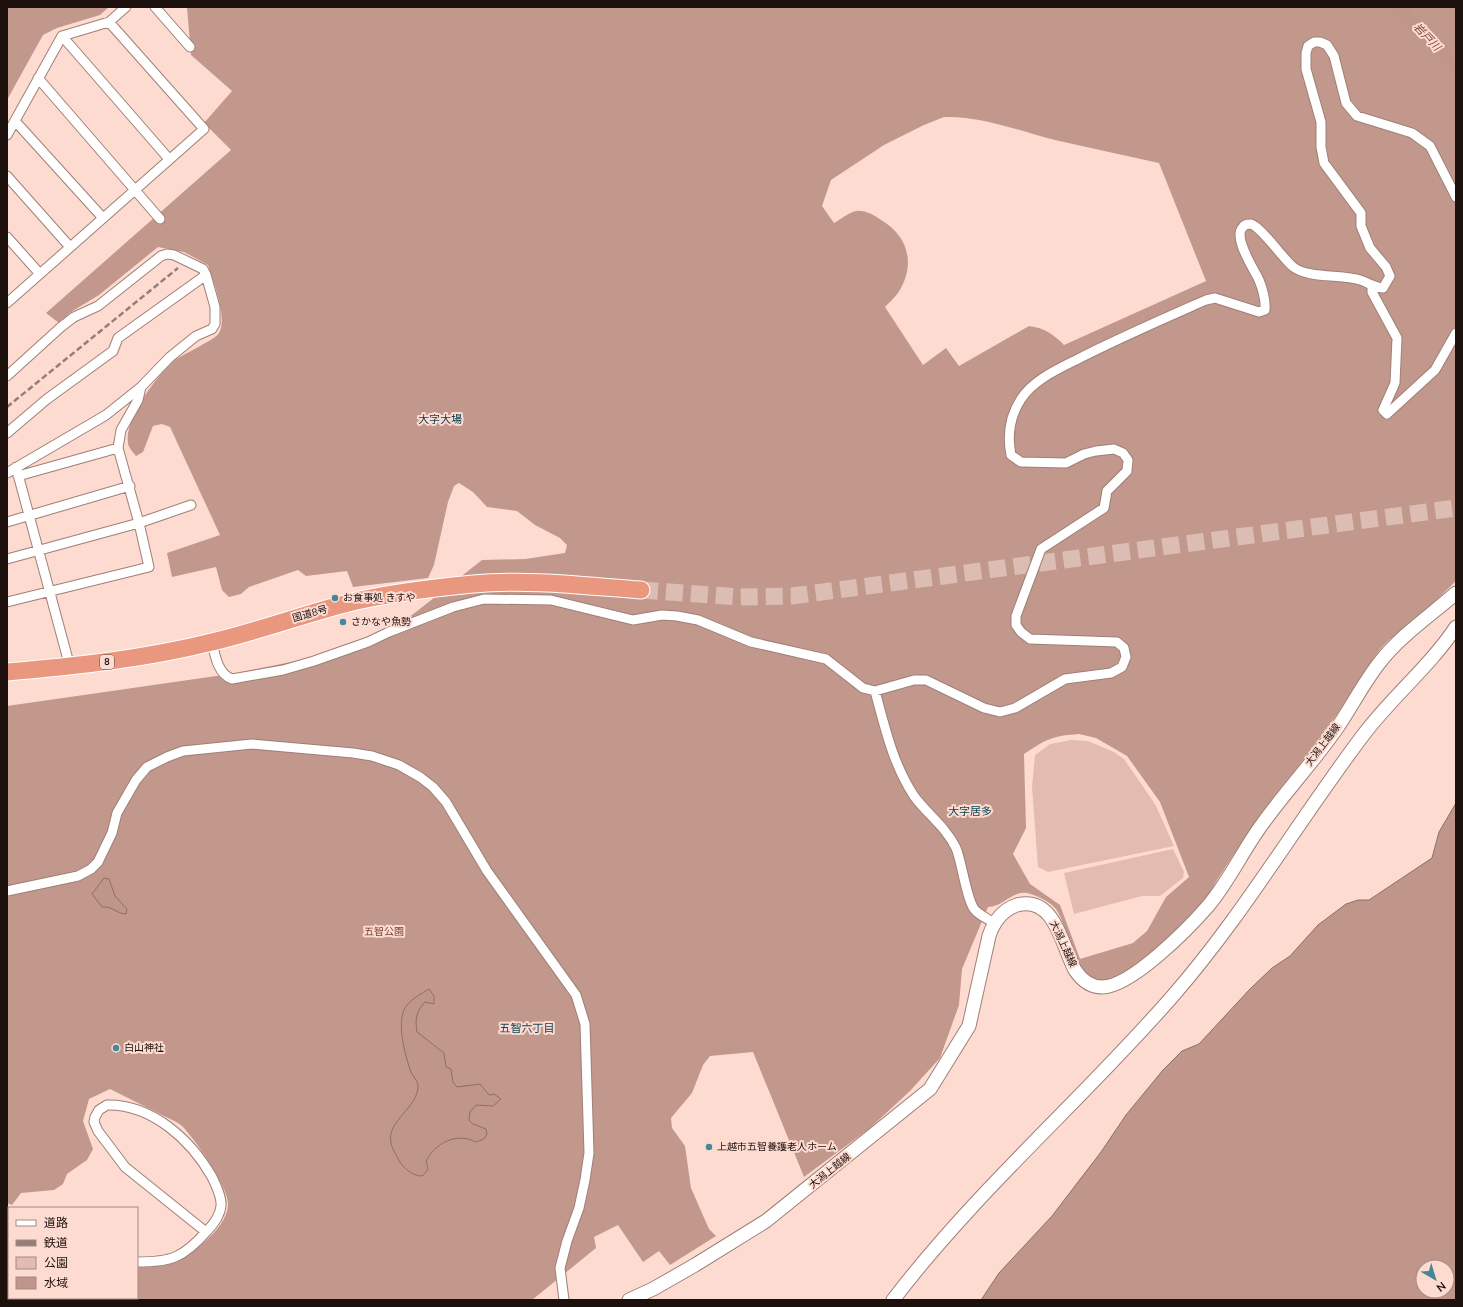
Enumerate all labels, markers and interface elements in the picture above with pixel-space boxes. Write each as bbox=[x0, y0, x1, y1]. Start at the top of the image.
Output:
water label: 岩戸川 bbox=[1410, 20, 1445, 55]
district label: 大字大場 bbox=[418, 412, 462, 427]
place label: お食事処 きすや bbox=[343, 591, 416, 605]
marker: お食事処 きすや bbox=[330, 593, 340, 603]
street label: 国道8号 bbox=[291, 602, 329, 626]
place label: さかなや魚勢 bbox=[351, 615, 411, 629]
marker: さかなや魚勢 bbox=[338, 617, 348, 627]
road number: 8 bbox=[100, 655, 114, 669]
street label: 大潟上越線 bbox=[1302, 721, 1344, 769]
district label: 大字居多 bbox=[948, 804, 992, 819]
street label: 大潟上越線 bbox=[1046, 918, 1080, 970]
park label: 五智公園 bbox=[364, 925, 404, 939]
district label: 五智六丁目 bbox=[500, 1021, 555, 1036]
place label: 白山神社 bbox=[124, 1041, 164, 1055]
marker: 白山神社 bbox=[111, 1043, 121, 1053]
place label: 上越市五智養護老人ホーム bbox=[717, 1140, 837, 1154]
marker: 上越市五智養護老人ホーム bbox=[704, 1142, 714, 1152]
street label: 大潟上越線 bbox=[806, 1150, 854, 1192]
legend bbox=[8, 1207, 138, 1299]
text: 道路 bbox=[44, 1215, 68, 1231]
text: 鉄道 bbox=[44, 1235, 68, 1251]
text: 公園 bbox=[44, 1255, 68, 1271]
north arrow bbox=[1415, 1259, 1455, 1299]
text: 水域 bbox=[44, 1275, 68, 1291]
text: N bbox=[1433, 1278, 1449, 1295]

